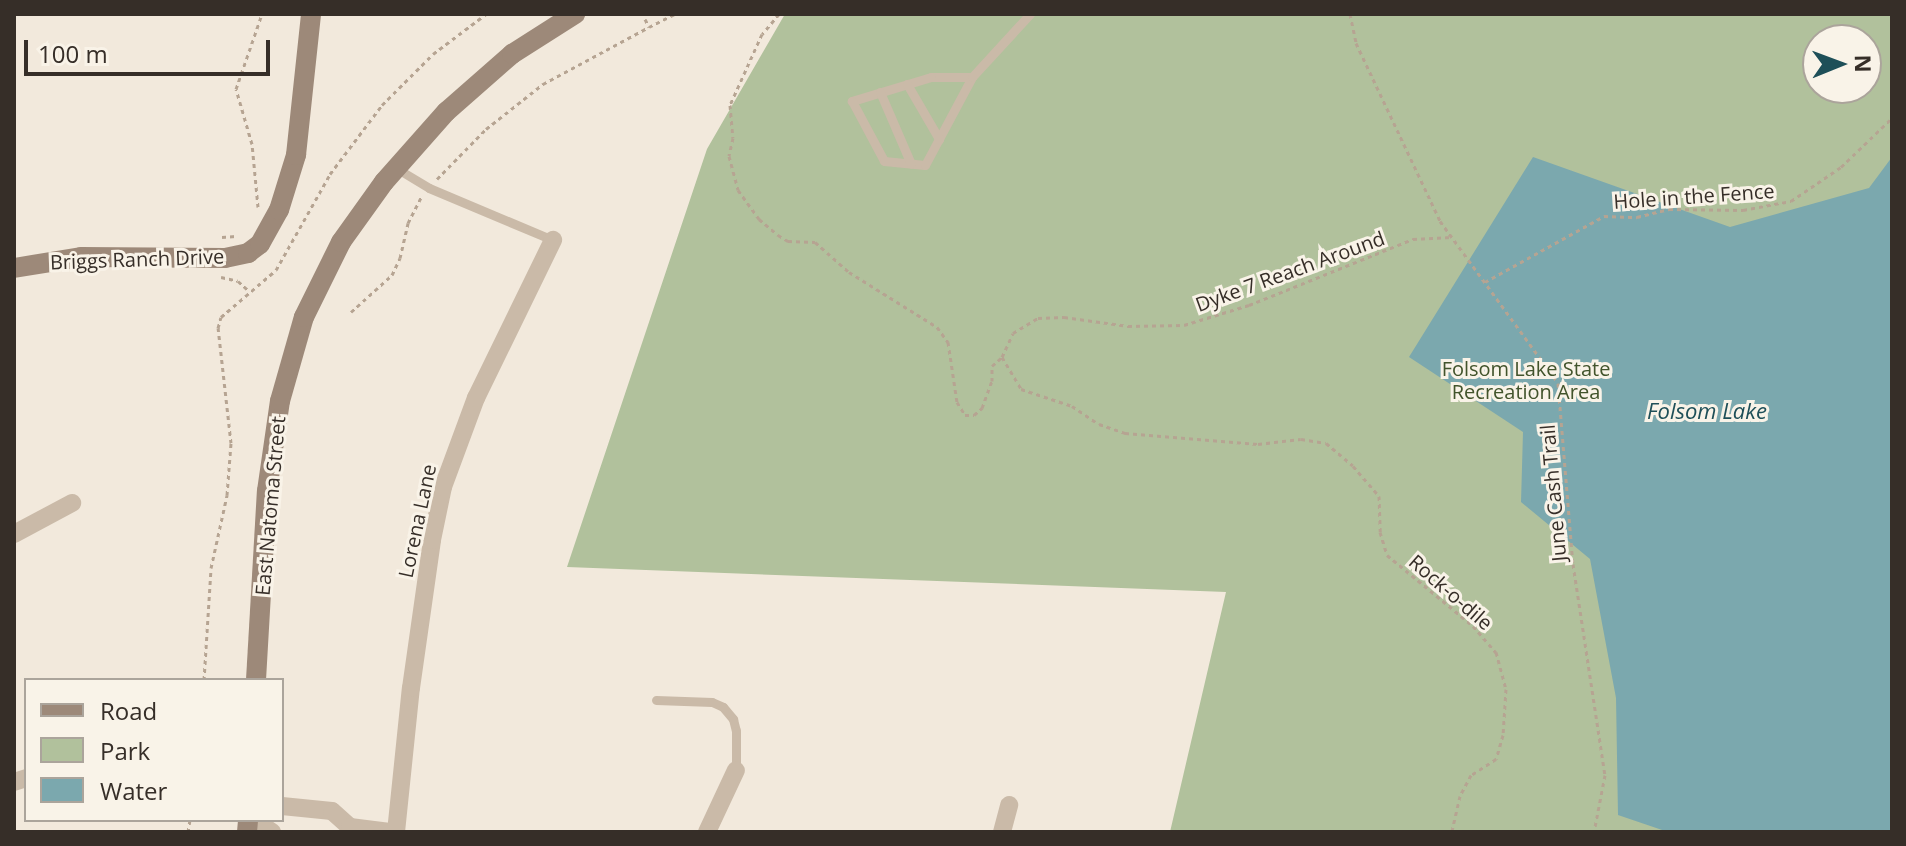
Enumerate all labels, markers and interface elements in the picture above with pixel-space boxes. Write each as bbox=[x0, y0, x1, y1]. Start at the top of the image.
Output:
scale bar bbox=[28, 24, 274, 74]
north arrow bbox=[1802, 24, 1882, 104]
text: 100 m bbox=[38, 37, 108, 70]
text: N bbox=[1849, 54, 1879, 73]
street label: Hole in the Fence bbox=[1613, 178, 1775, 214]
street label: Dyke 7 Reach Around bbox=[1192, 226, 1388, 316]
street label: Briggs Ranch Drive bbox=[49, 244, 225, 274]
park label: Folsom Lake State Recreation Area bbox=[1442, 357, 1610, 404]
water label: Folsom Lake bbox=[1647, 398, 1767, 424]
street label: East Natoma Street bbox=[250, 415, 290, 597]
street label: June Cash Trail bbox=[1535, 423, 1571, 563]
street label: Lorena Lane bbox=[393, 462, 441, 580]
street label: Rock-o-dile bbox=[1404, 549, 1498, 635]
legend bbox=[24, 678, 284, 822]
text: Road bbox=[100, 694, 157, 727]
text: Park bbox=[100, 734, 150, 767]
text: Water bbox=[100, 774, 167, 807]

